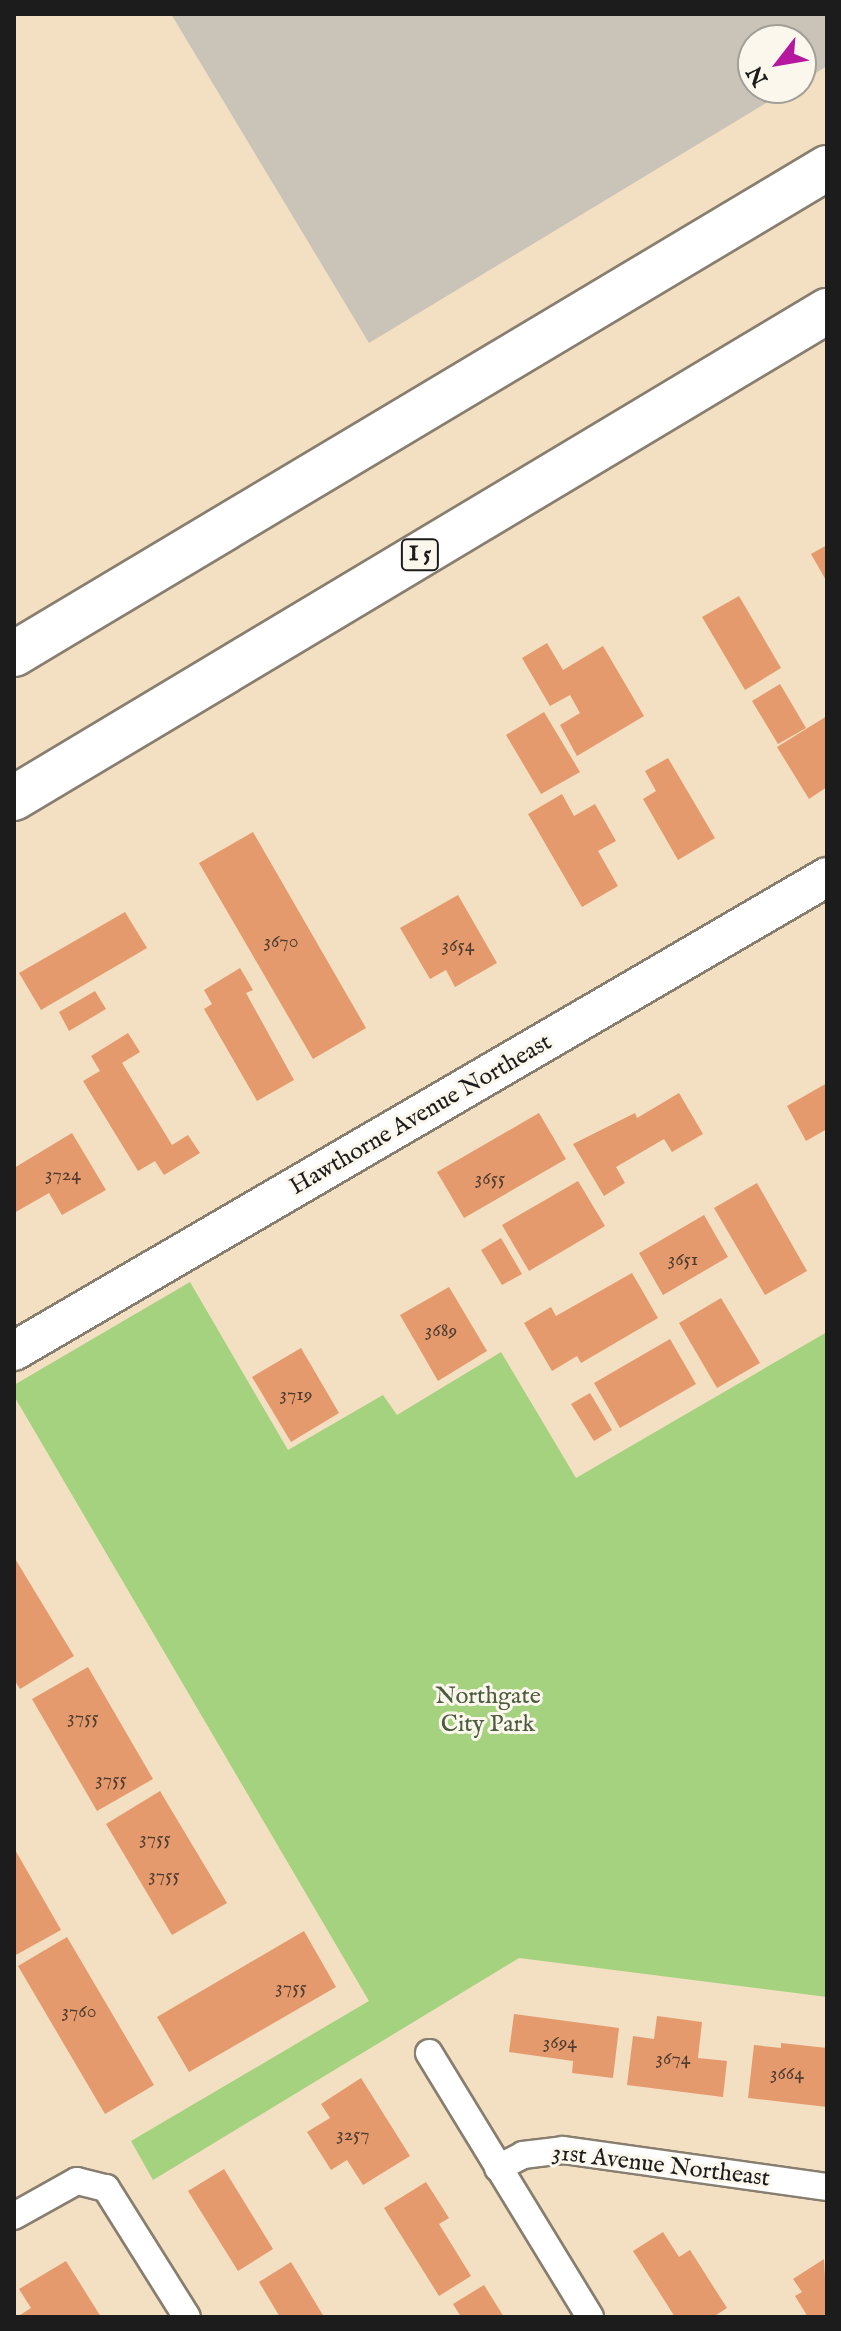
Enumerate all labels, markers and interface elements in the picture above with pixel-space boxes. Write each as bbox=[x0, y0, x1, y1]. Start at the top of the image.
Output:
north arrow bbox=[737, 24, 817, 104]
text: N bbox=[741, 60, 775, 91]
road number: I 5 bbox=[400, 537, 440, 573]
house number: 3670 bbox=[263, 929, 299, 953]
house number: 3654 bbox=[442, 933, 474, 957]
street label: Hawthorne Avenue Northeast bbox=[285, 1028, 557, 1202]
house number: 3724 bbox=[45, 1162, 81, 1186]
house number: 3655 bbox=[475, 1166, 505, 1190]
house number: 3651 bbox=[668, 1247, 698, 1271]
house number: 3689 bbox=[425, 1318, 457, 1342]
house number: 3719 bbox=[279, 1382, 313, 1406]
park label: Northgate City Park bbox=[435, 1683, 541, 1739]
house number: 3755 bbox=[67, 1705, 99, 1729]
house number: 3755 bbox=[95, 1767, 127, 1791]
house number: 3755 bbox=[139, 1826, 171, 1850]
house number: 3755 bbox=[148, 1863, 180, 1887]
house number: 3755 bbox=[275, 1975, 307, 1999]
house number: 3760 bbox=[61, 1999, 97, 2023]
house number: 3694 bbox=[543, 2030, 577, 2054]
house number: 3674 bbox=[655, 2046, 691, 2070]
house number: 3664 bbox=[770, 2061, 804, 2085]
house number: 3257 bbox=[336, 2122, 370, 2146]
street label: 31st Avenue Northeast bbox=[550, 2138, 772, 2194]

